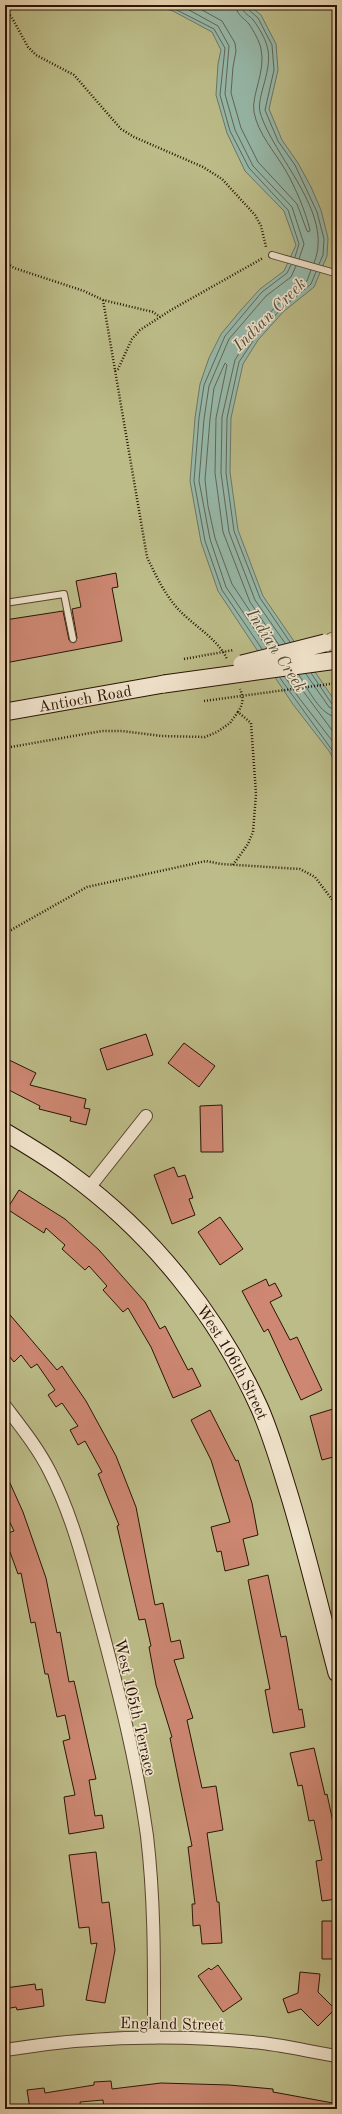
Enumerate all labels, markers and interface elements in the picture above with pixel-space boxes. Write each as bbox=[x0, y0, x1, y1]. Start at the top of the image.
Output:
water label: Indian Creek bbox=[229, 275, 310, 356]
water label: Indian Creek bbox=[242, 605, 309, 696]
street label: Antioch Road bbox=[37, 684, 133, 716]
street label: West 106th Street bbox=[193, 1303, 270, 1423]
street label: West 105th Terrace bbox=[111, 1638, 158, 1777]
street label: England Street bbox=[120, 2016, 225, 2034]

